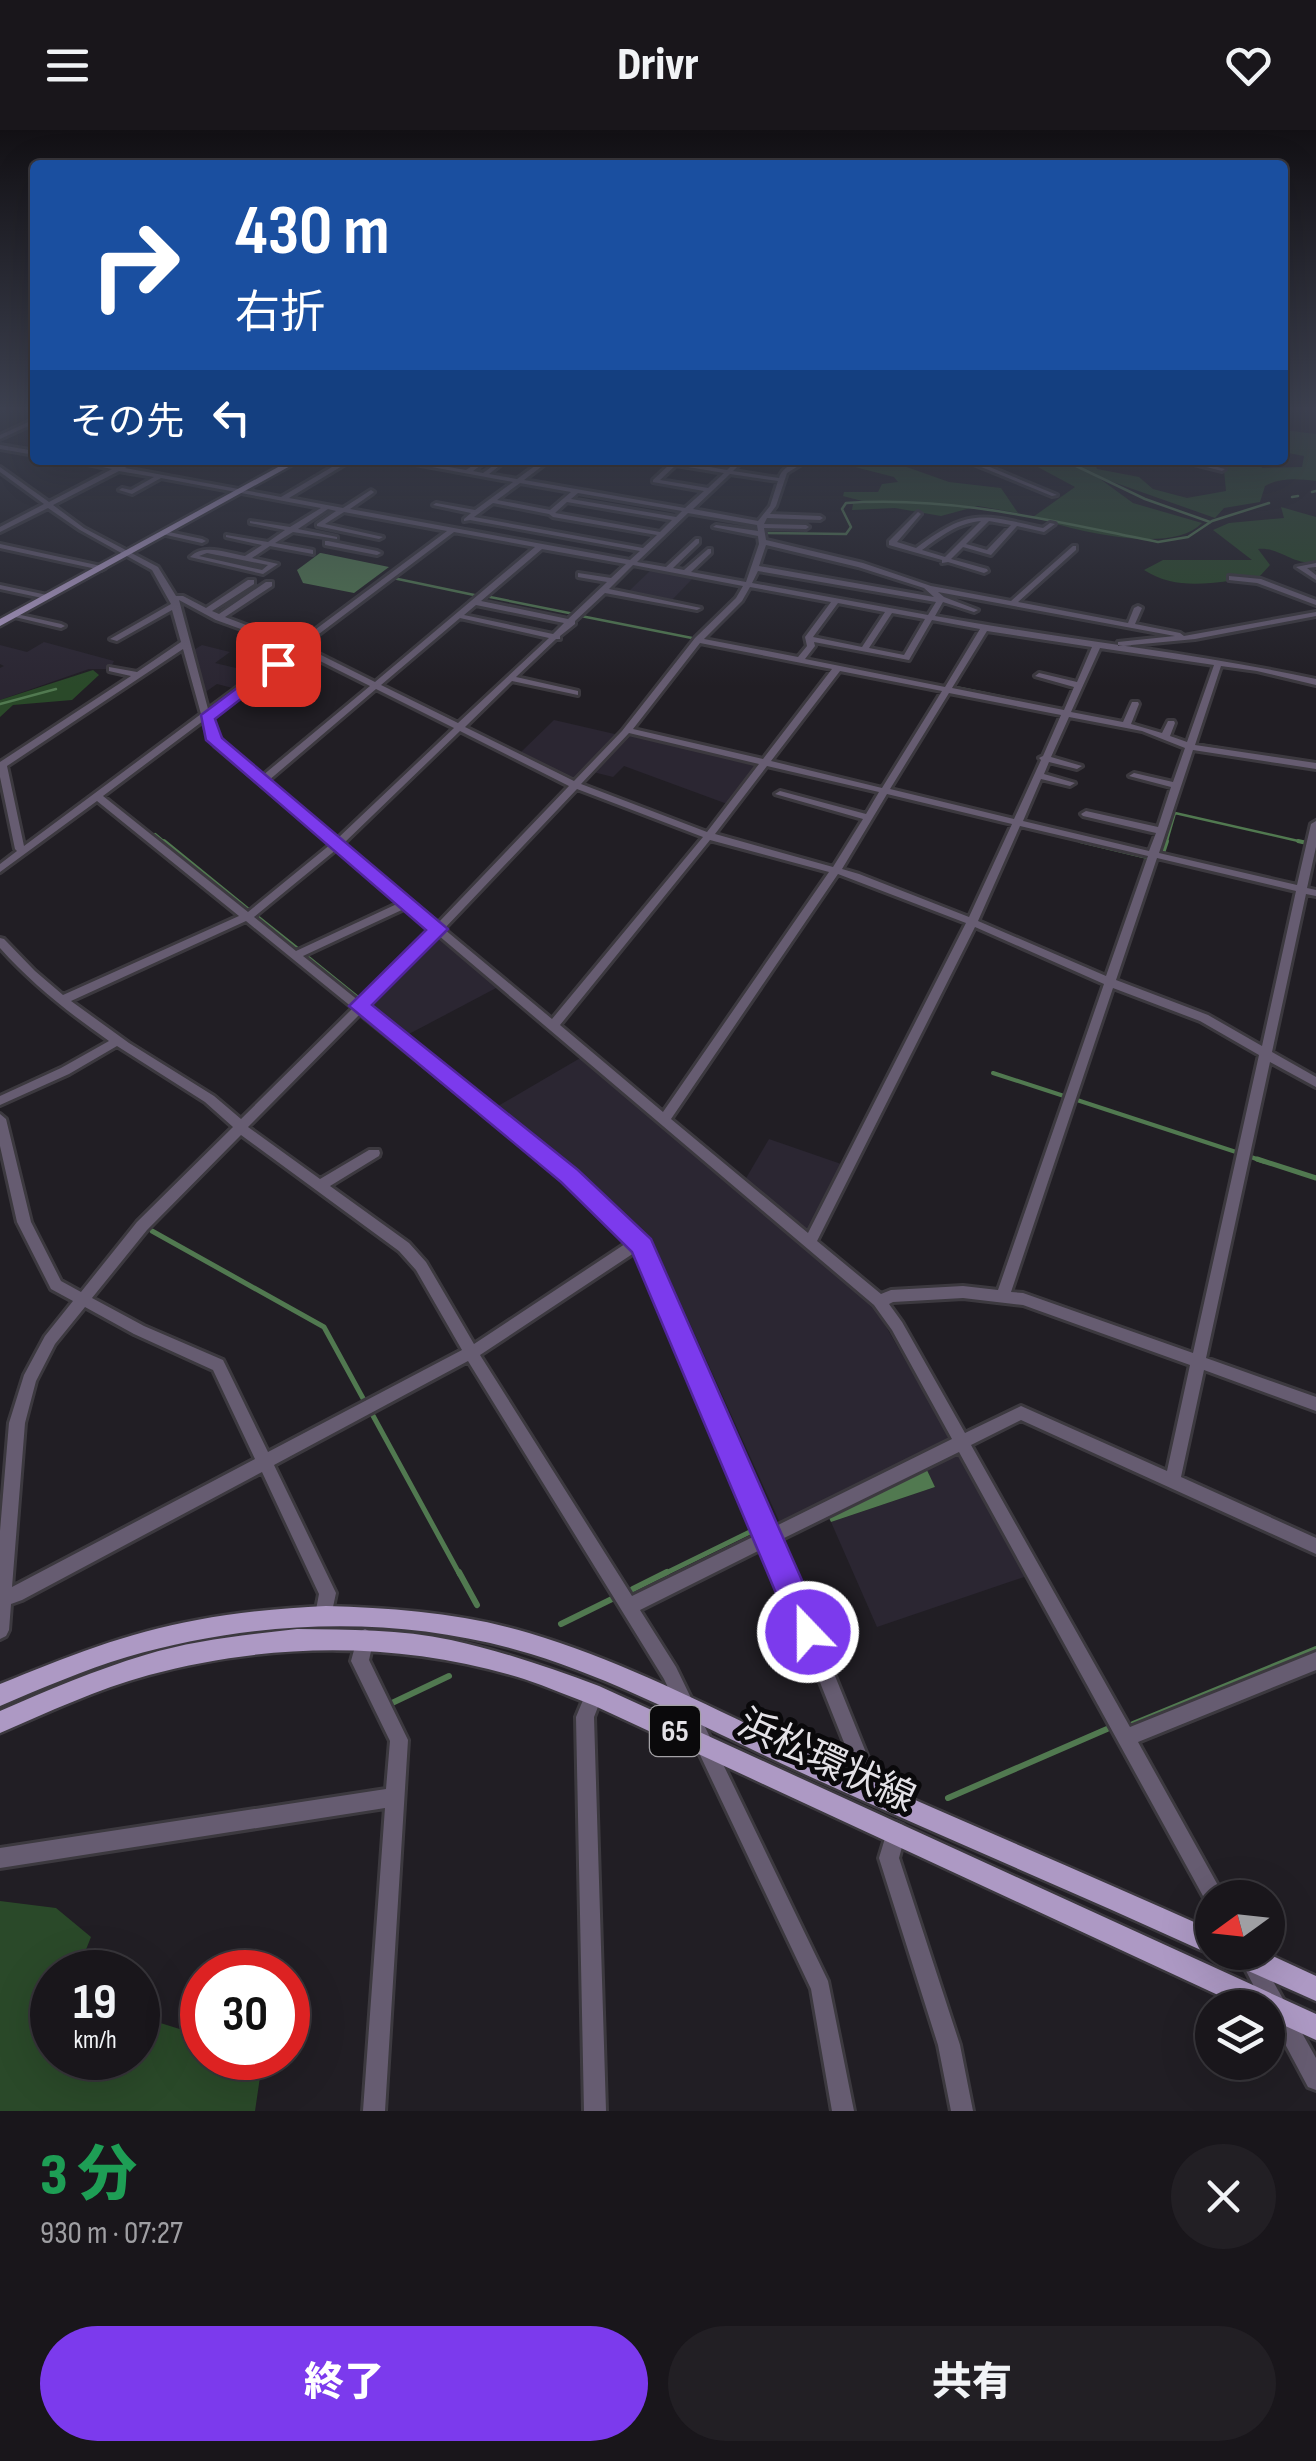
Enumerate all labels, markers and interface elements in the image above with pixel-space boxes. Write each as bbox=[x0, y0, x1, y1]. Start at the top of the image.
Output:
icon: menu bbox=[40, 38, 95, 93]
text: Drivr bbox=[617, 38, 699, 93]
icon: heart bbox=[1221, 38, 1276, 93]
text: 430 m bbox=[235, 190, 390, 274]
icon: right bbox=[70, 200, 200, 330]
text: 右折 bbox=[235, 286, 325, 341]
icon: left bbox=[204, 390, 259, 445]
text: その先 bbox=[70, 400, 184, 445]
pin bbox=[236, 622, 321, 707]
icon: arrive bbox=[251, 637, 306, 692]
position arrow bbox=[756, 1580, 860, 1684]
street label: 浜松環状線 bbox=[731, 1701, 922, 1822]
road number: 65 bbox=[650, 1706, 700, 1756]
north arrow bbox=[1195, 1880, 1285, 1970]
map controls bbox=[1195, 1880, 1285, 2080]
speed limit sign: 30 bbox=[180, 1950, 310, 2080]
text: 19 bbox=[73, 1973, 117, 2033]
button: layers bbox=[1195, 1990, 1285, 2080]
text: km/h bbox=[73, 2025, 117, 2056]
text: 3 分 bbox=[40, 2140, 137, 2212]
button: close bbox=[1171, 2144, 1276, 2249]
text: 930 m · 07:27 bbox=[40, 2214, 183, 2253]
button: 終了 bbox=[40, 2326, 648, 2441]
button: 共有 bbox=[668, 2326, 1276, 2441]

